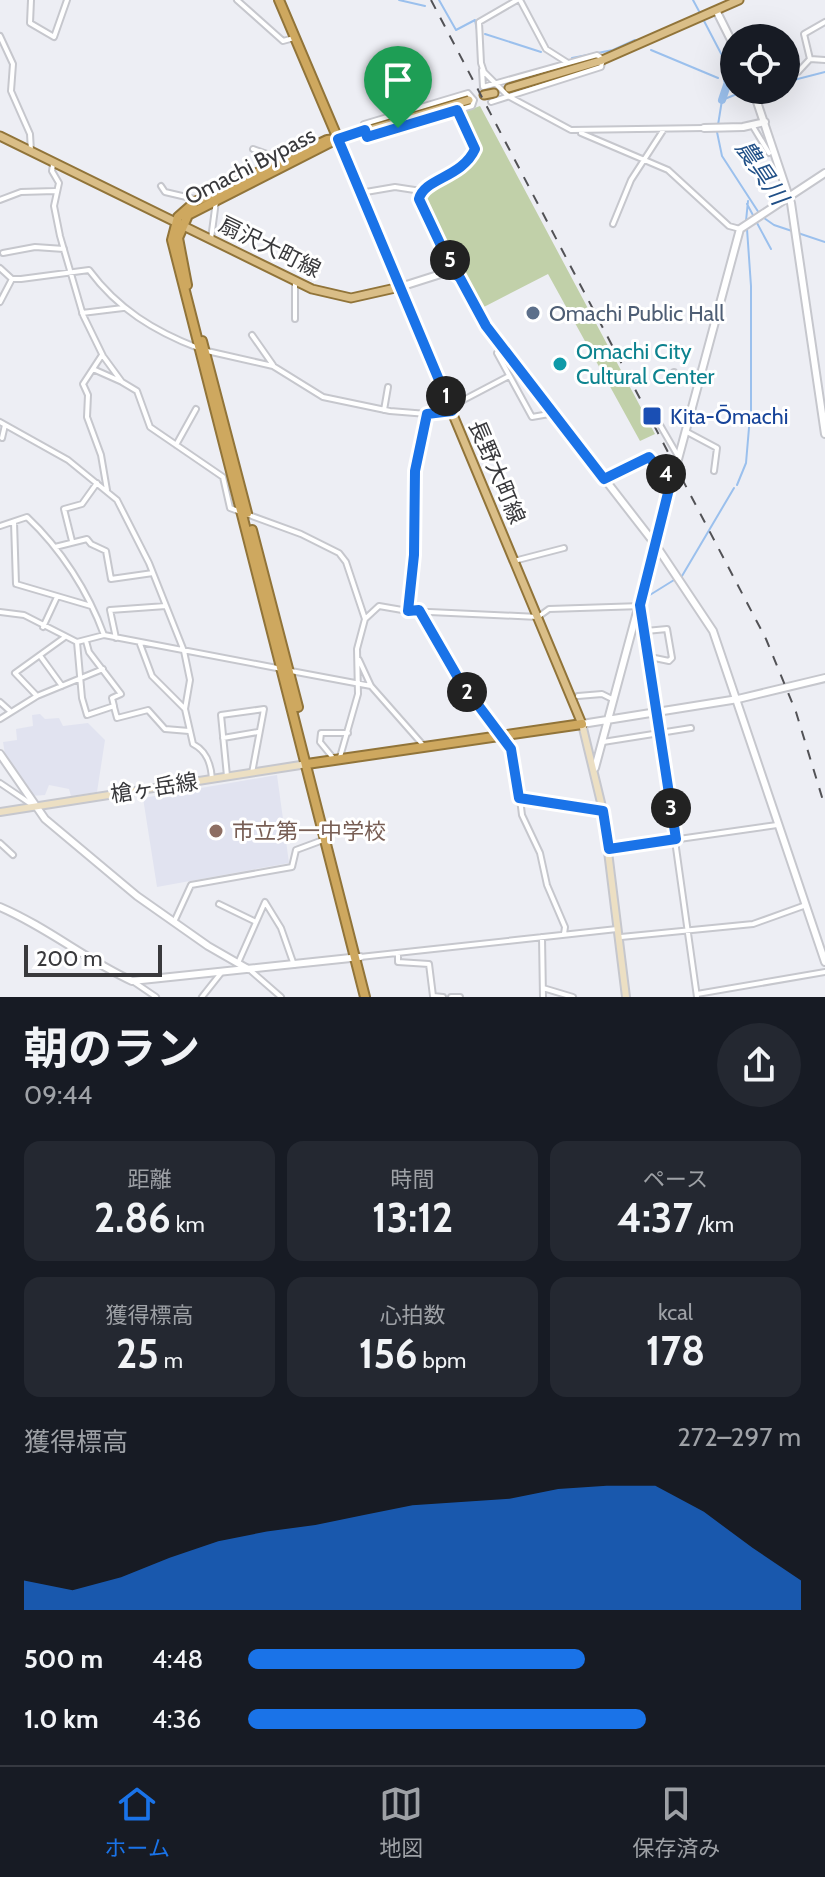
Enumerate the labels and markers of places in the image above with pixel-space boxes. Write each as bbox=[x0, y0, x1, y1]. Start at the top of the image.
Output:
pin bbox=[364, 46, 432, 128]
pin: 5 bbox=[430, 240, 470, 280]
place label: Omachi Public Hall bbox=[549, 300, 725, 327]
marker: Omachi Public Hall bbox=[524, 304, 542, 322]
place label: Omachi City Cultural Center bbox=[576, 338, 714, 390]
marker: Omachi City Cultural Center bbox=[551, 355, 569, 373]
pin: 1 bbox=[426, 376, 466, 416]
place label: Kita-Ōmachi bbox=[670, 403, 788, 430]
marker: Kita-Ōmachi bbox=[641, 405, 663, 427]
pin: 4 bbox=[646, 454, 686, 494]
pin: 2 bbox=[447, 672, 487, 712]
pin: 3 bbox=[651, 788, 691, 828]
place label: 市立第一中学校 bbox=[232, 818, 386, 845]
marker: 市立第一中学校 bbox=[207, 822, 225, 840]

